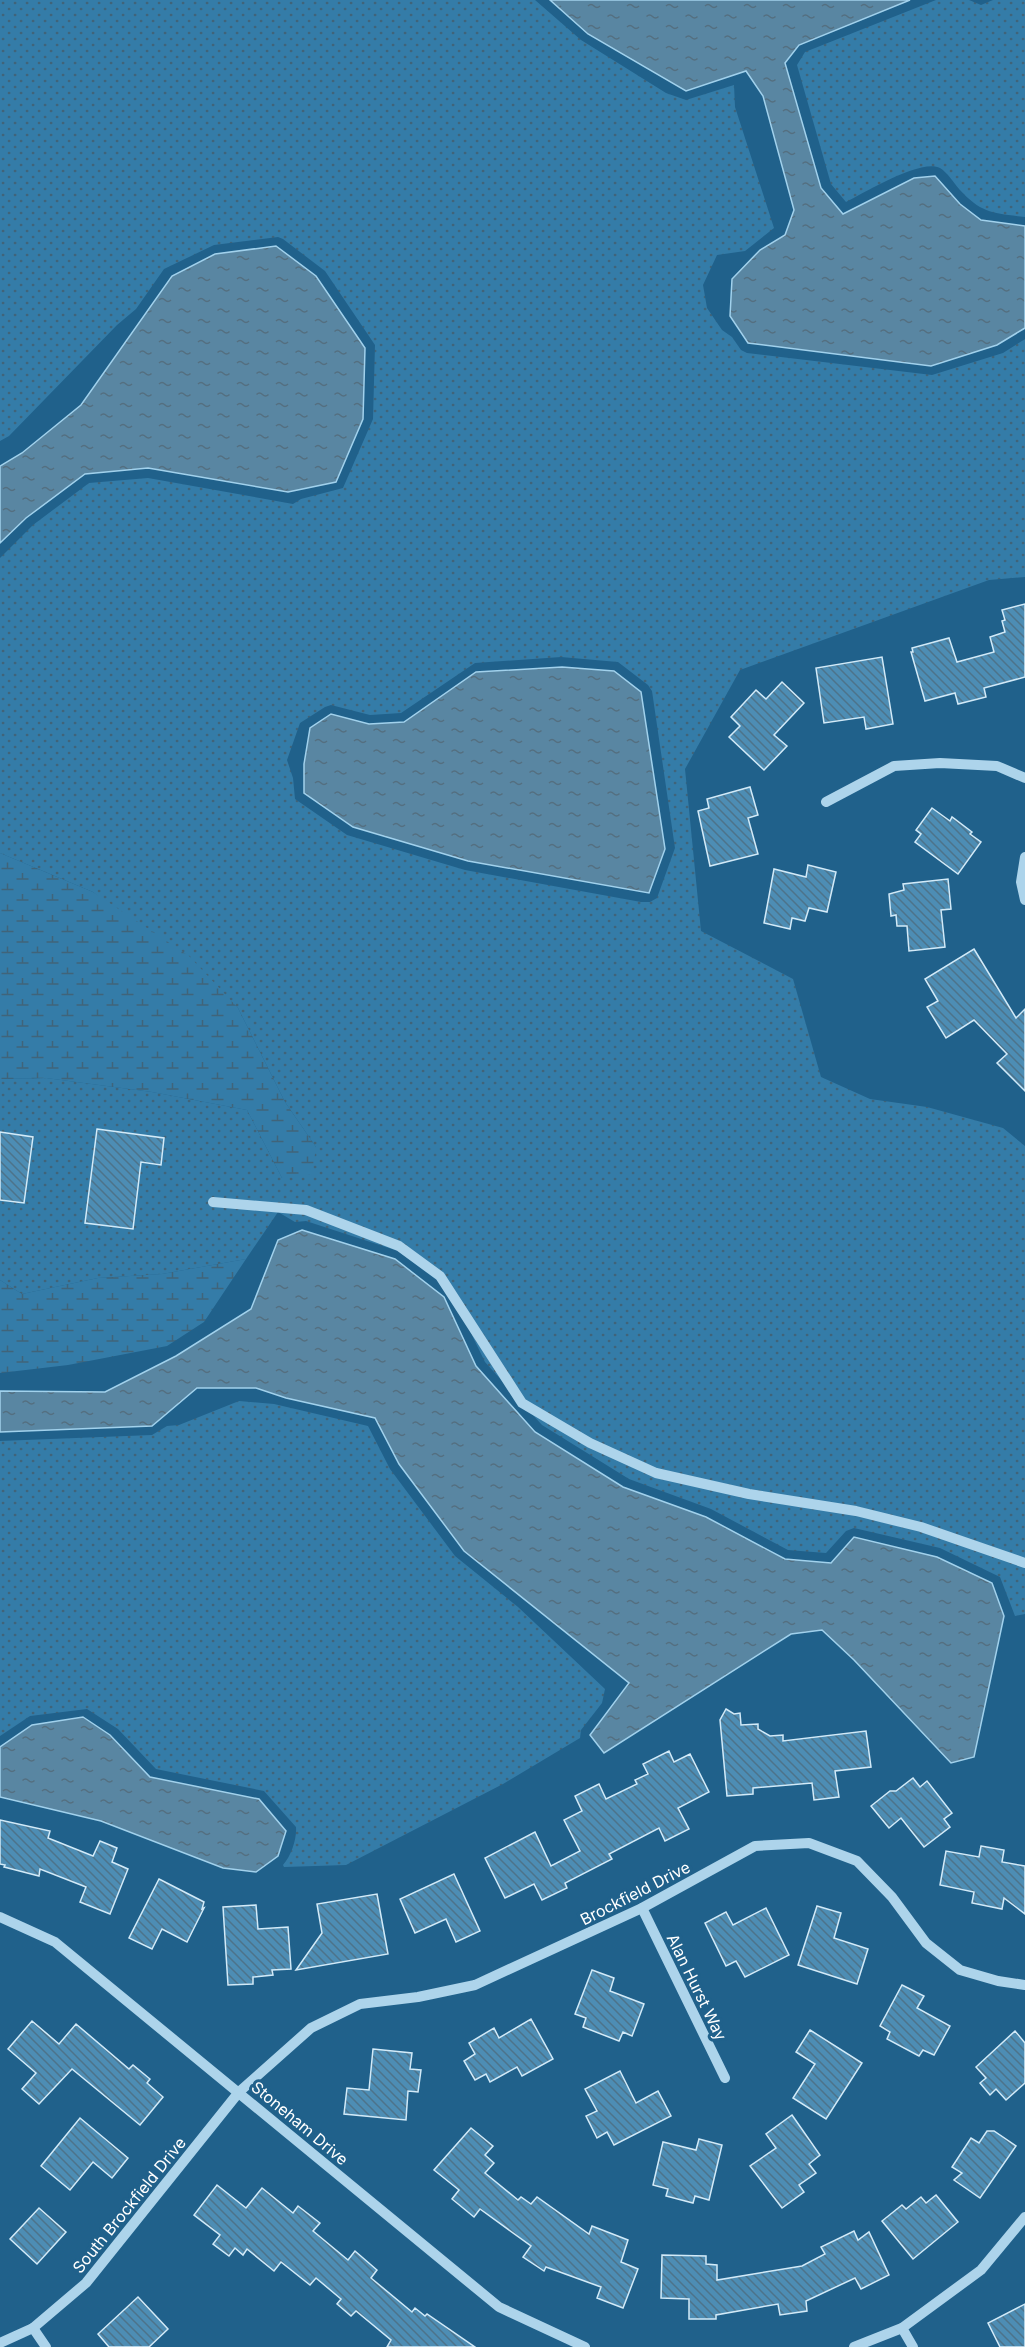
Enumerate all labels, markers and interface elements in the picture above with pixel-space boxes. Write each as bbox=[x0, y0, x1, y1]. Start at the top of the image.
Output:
street label: Brockfield Drive bbox=[577, 1857, 693, 1929]
street label: Alan Hurst Way bbox=[663, 1930, 731, 2044]
street label: Stoneham Drive bbox=[247, 2077, 353, 2169]
street label: South Brockfield Drive bbox=[68, 2133, 190, 2277]

